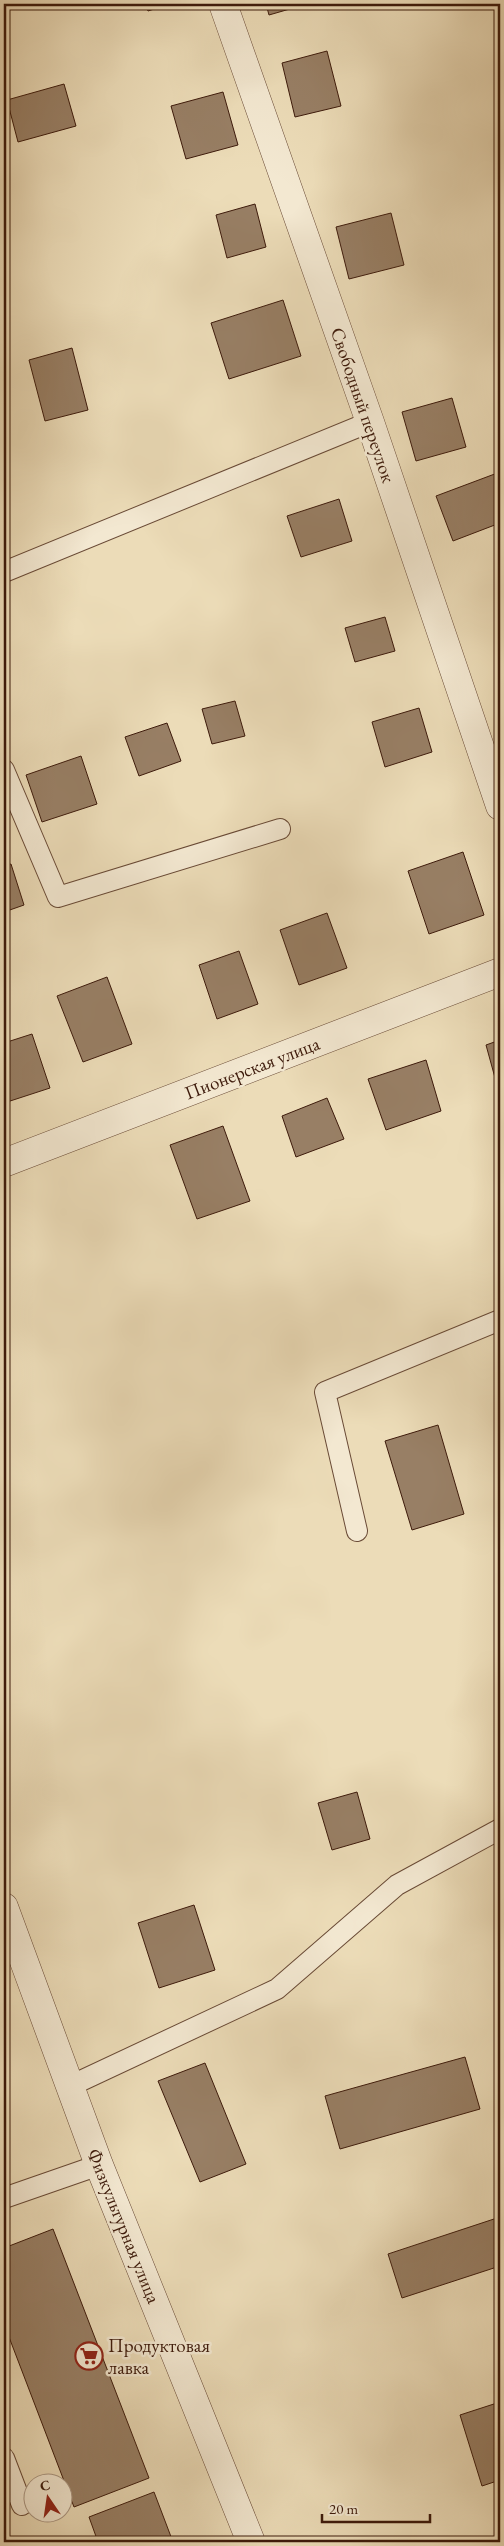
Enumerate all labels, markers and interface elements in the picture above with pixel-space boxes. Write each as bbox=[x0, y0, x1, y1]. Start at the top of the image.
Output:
street label: Свободный переулок bbox=[325, 324, 401, 486]
street label: Пионерская улица bbox=[181, 1031, 324, 1105]
street label: Физкультурная улица bbox=[82, 2145, 167, 2307]
place label: Продуктовая лавка bbox=[108, 2333, 210, 2380]
supermarket icon: Продуктовая лавка bbox=[74, 2341, 104, 2371]
north arrow bbox=[22, 2474, 72, 2524]
text: С bbox=[38, 2475, 52, 2495]
scale bar bbox=[322, 2491, 429, 2523]
text: 20 m bbox=[329, 2499, 358, 2518]

